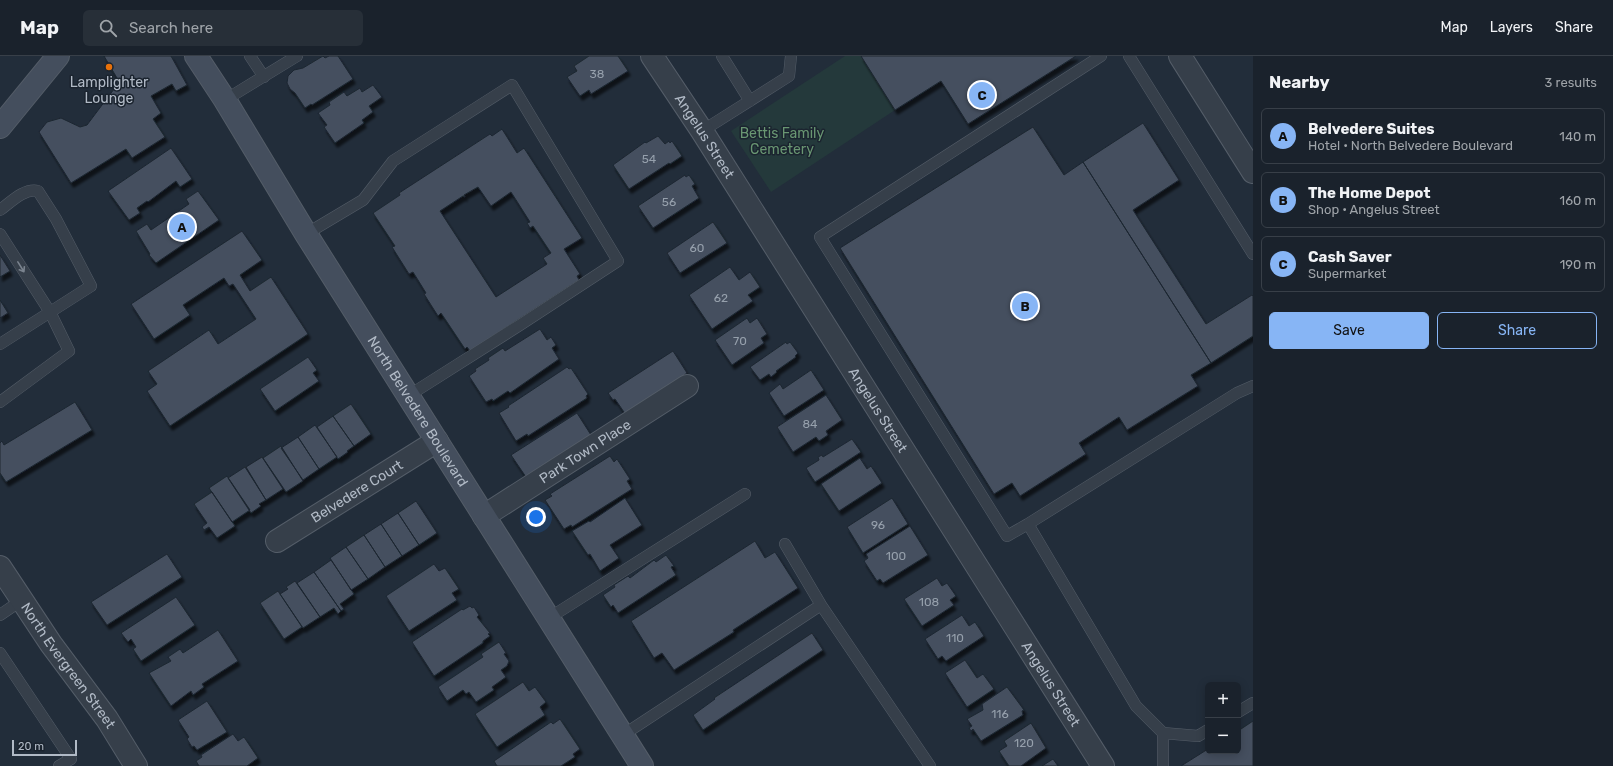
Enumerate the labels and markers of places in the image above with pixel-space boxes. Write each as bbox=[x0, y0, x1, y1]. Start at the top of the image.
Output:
marker: Lamplighter Lounge bbox=[104, 62, 114, 72]
place label: Lamplighter Lounge bbox=[70, 74, 149, 107]
pin: C bbox=[969, 80, 995, 110]
pin: A bbox=[169, 212, 195, 242]
pin: B bbox=[1012, 291, 1038, 321]

